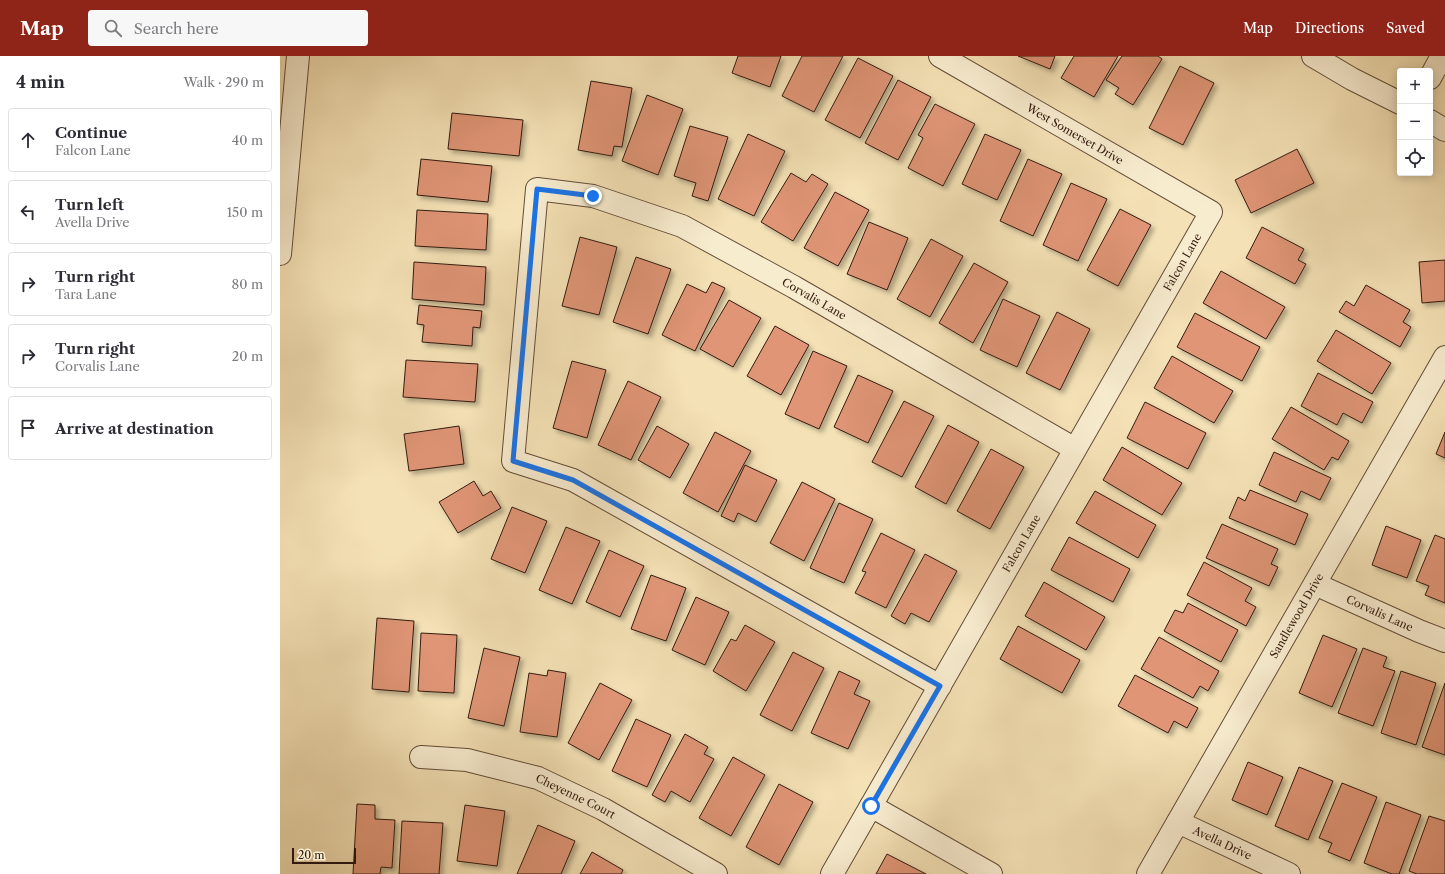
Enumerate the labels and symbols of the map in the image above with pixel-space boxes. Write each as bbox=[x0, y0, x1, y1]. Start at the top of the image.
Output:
street label: West Somerset Drive bbox=[1023, 100, 1126, 167]
route end bbox=[584, 187, 602, 205]
street label: Falcon Lane bbox=[1160, 231, 1204, 294]
street label: Corvalis Lane bbox=[780, 275, 849, 323]
street label: Falcon Lane bbox=[999, 512, 1043, 575]
street label: Sandlewood Drive bbox=[1267, 571, 1326, 661]
street label: Corvalis Lane bbox=[1344, 592, 1415, 634]
street label: Cheyenne Court bbox=[533, 771, 618, 822]
route start bbox=[862, 797, 880, 815]
street label: Avella Drive bbox=[1190, 823, 1254, 863]
scale bar bbox=[292, 846, 356, 865]

